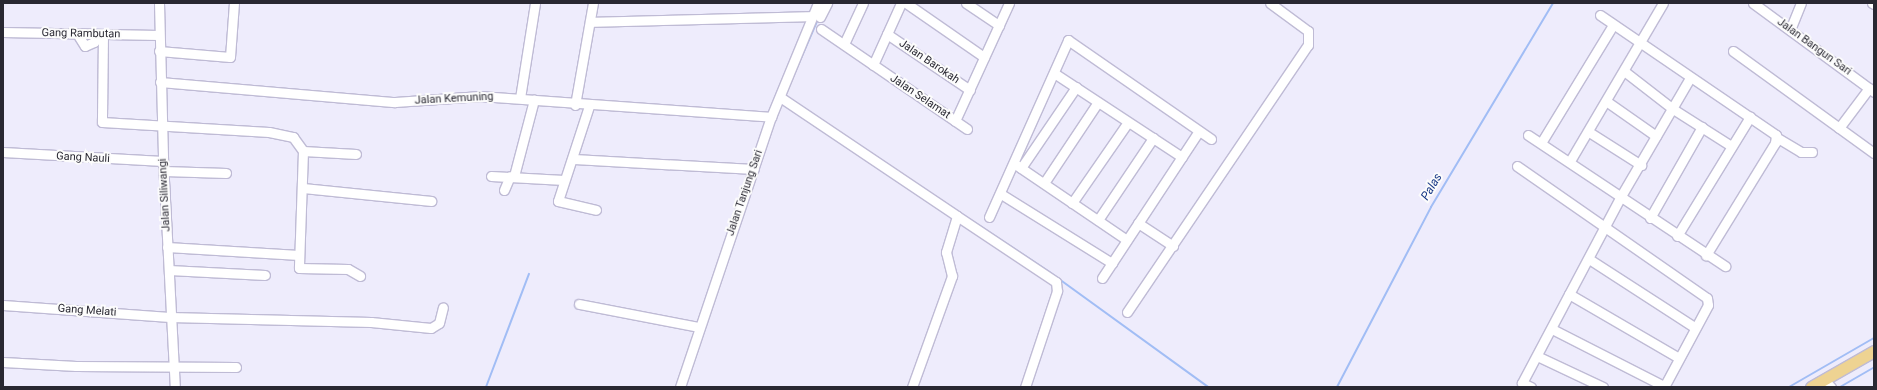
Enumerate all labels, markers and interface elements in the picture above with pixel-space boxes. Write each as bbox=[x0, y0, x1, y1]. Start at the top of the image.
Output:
street label: Jalan Bangun Sari bbox=[1774, 16, 1854, 78]
street label: Gang Rambutan bbox=[42, 27, 120, 41]
street label: Jalan Barokah bbox=[896, 37, 962, 87]
street label: Jalan Selamat bbox=[887, 72, 953, 122]
street label: Jalan Kemuning bbox=[414, 90, 494, 108]
street label: Jalan Tanjung Sari bbox=[724, 148, 766, 238]
street label: Gang Nauli bbox=[56, 150, 110, 166]
street label: Jalan Siliwangi bbox=[156, 158, 174, 232]
water label: Palas bbox=[1418, 171, 1446, 203]
street label: Gang Melati bbox=[57, 302, 117, 320]

